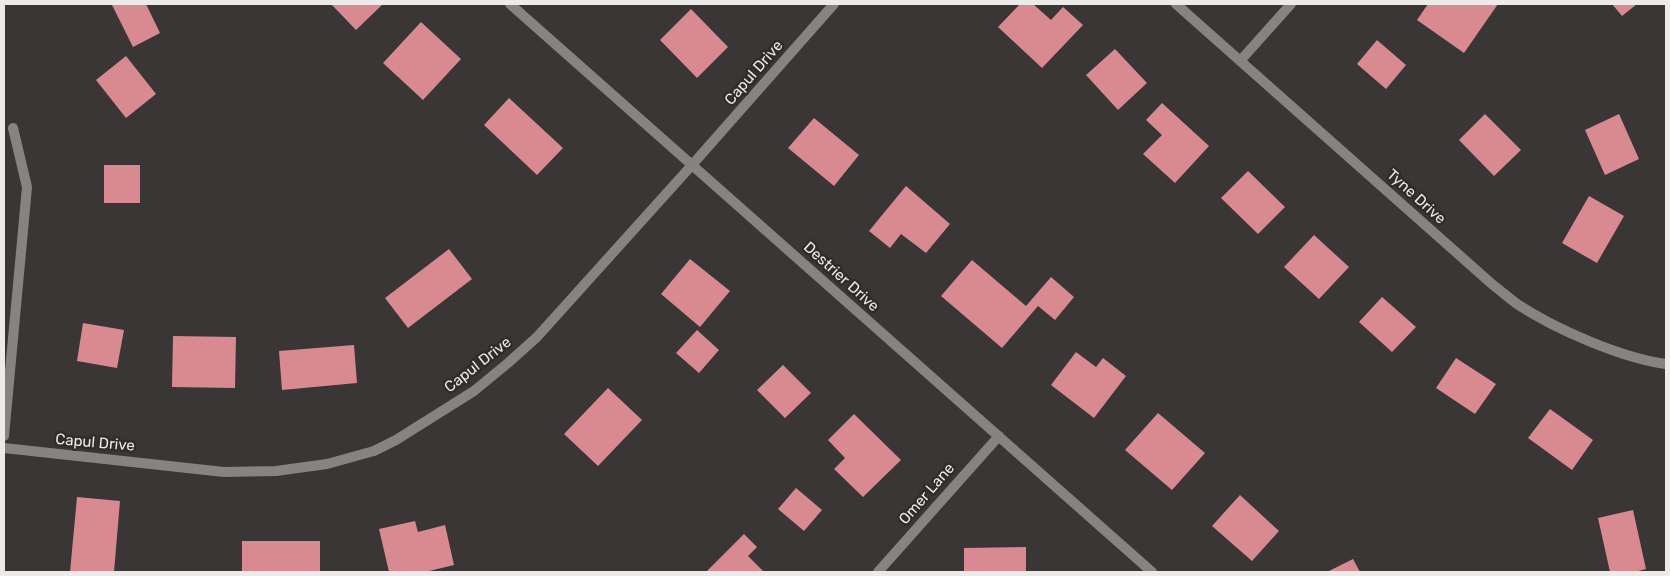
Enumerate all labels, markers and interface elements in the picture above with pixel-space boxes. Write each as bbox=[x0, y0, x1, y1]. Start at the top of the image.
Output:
street label: Capul Drive bbox=[721, 37, 787, 109]
street label: Tyne Drive bbox=[1383, 166, 1449, 228]
street label: Destrier Drive bbox=[800, 238, 882, 316]
street label: Capul Drive bbox=[441, 333, 515, 397]
street label: Capul Drive bbox=[55, 431, 135, 455]
street label: Omer Lane bbox=[895, 460, 959, 528]

